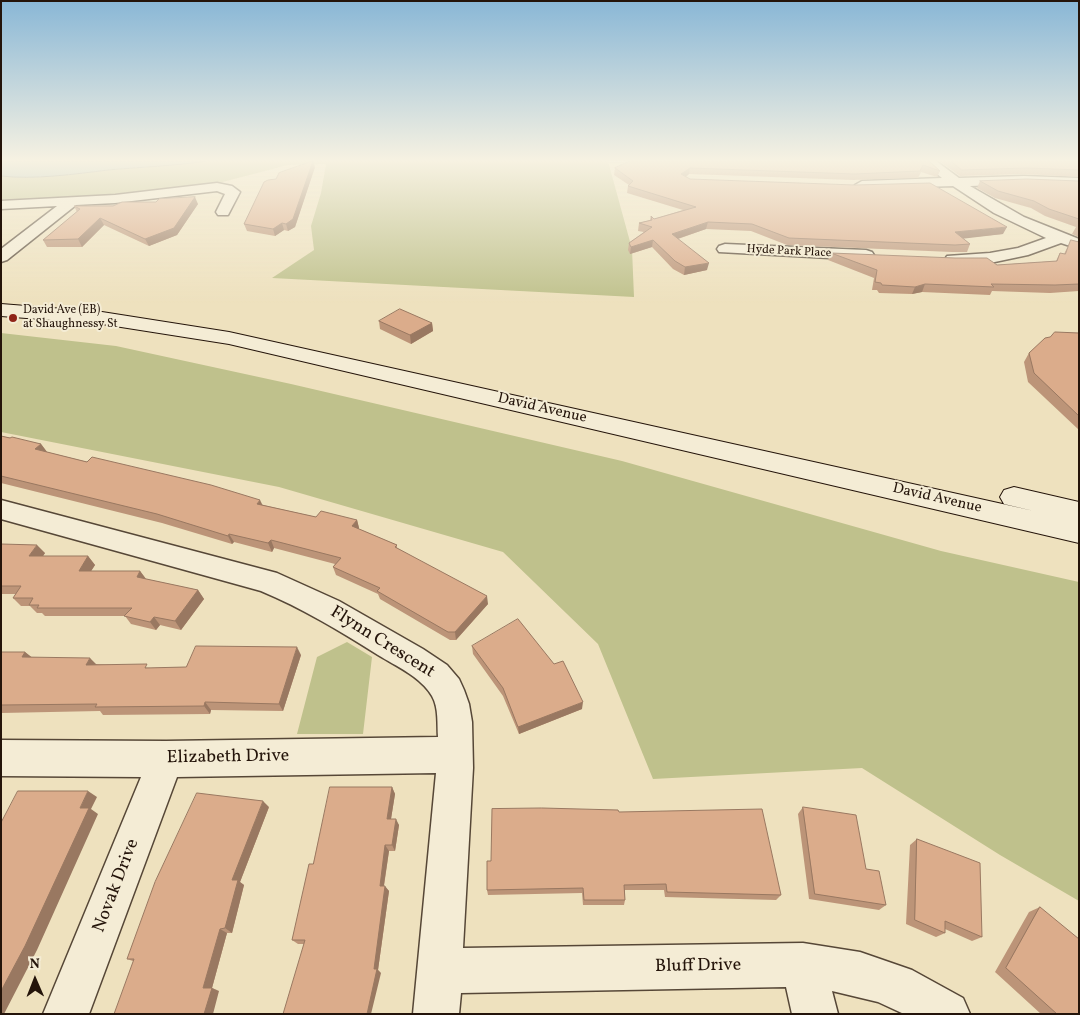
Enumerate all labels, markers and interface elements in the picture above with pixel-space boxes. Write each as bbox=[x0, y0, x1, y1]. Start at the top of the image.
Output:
street label: Hyde Park Place bbox=[746, 243, 832, 261]
place label: David Ave (EB) at Shaughnessy St bbox=[23, 304, 118, 332]
marker: David Ave (EB) at Shaughnessy St bbox=[7, 312, 19, 324]
street label: David Avenue bbox=[496, 390, 588, 428]
street label: David Avenue bbox=[891, 480, 983, 518]
street label: Flynn Crescent bbox=[326, 602, 438, 684]
street label: Elizabeth Drive bbox=[167, 746, 289, 770]
street label: Novak Drive bbox=[89, 836, 145, 936]
north arrow bbox=[10, 955, 60, 1005]
text: N bbox=[29, 955, 40, 974]
street label: Bluff Drive bbox=[655, 955, 741, 979]

